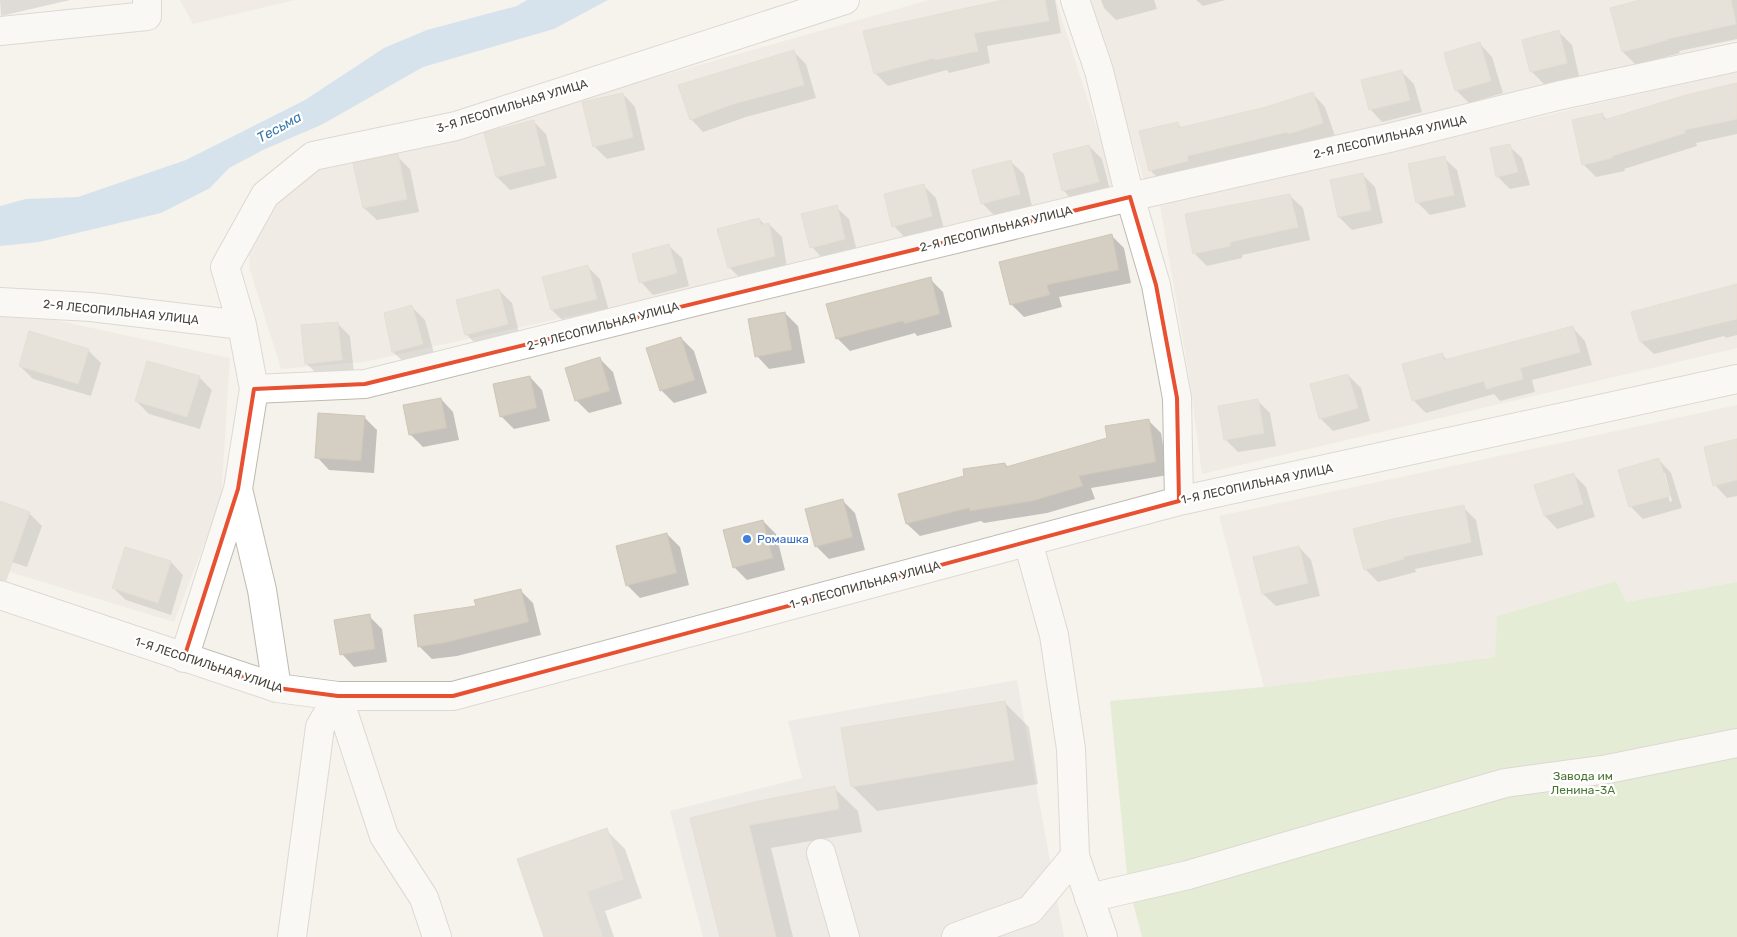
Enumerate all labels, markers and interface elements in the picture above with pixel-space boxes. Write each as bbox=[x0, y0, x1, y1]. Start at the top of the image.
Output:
street label: 3-Я ЛЕСОПИЛЬНАЯ УЛИЦА bbox=[435, 76, 589, 136]
water label: Тесьма bbox=[254, 108, 304, 147]
street label: 2-Я ЛЕСОПИЛЬНАЯ УЛИЦА bbox=[1312, 113, 1468, 161]
street label: 2-Я ЛЕСОПИЛЬНАЯ УЛИЦА bbox=[918, 203, 1074, 255]
street label: 2-Я ЛЕСОПИЛЬНАЯ УЛИЦА bbox=[42, 297, 200, 327]
street label: 2-Я ЛЕСОПИЛЬНАЯ УЛИЦА bbox=[525, 299, 681, 353]
street label: 1-Я ЛЕСОПИЛЬНАЯ УЛИЦА bbox=[1180, 461, 1334, 507]
place label: Ромашка bbox=[757, 532, 809, 546]
marker: Ромашка bbox=[741, 533, 753, 545]
street label: 1-Я ЛЕСОПИЛЬНАЯ УЛИЦА bbox=[788, 558, 942, 612]
street label: 1-Я ЛЕСОПИЛЬНАЯ УЛИЦА bbox=[133, 634, 285, 696]
park label: Завода им Ленина-3А bbox=[1551, 769, 1615, 797]

